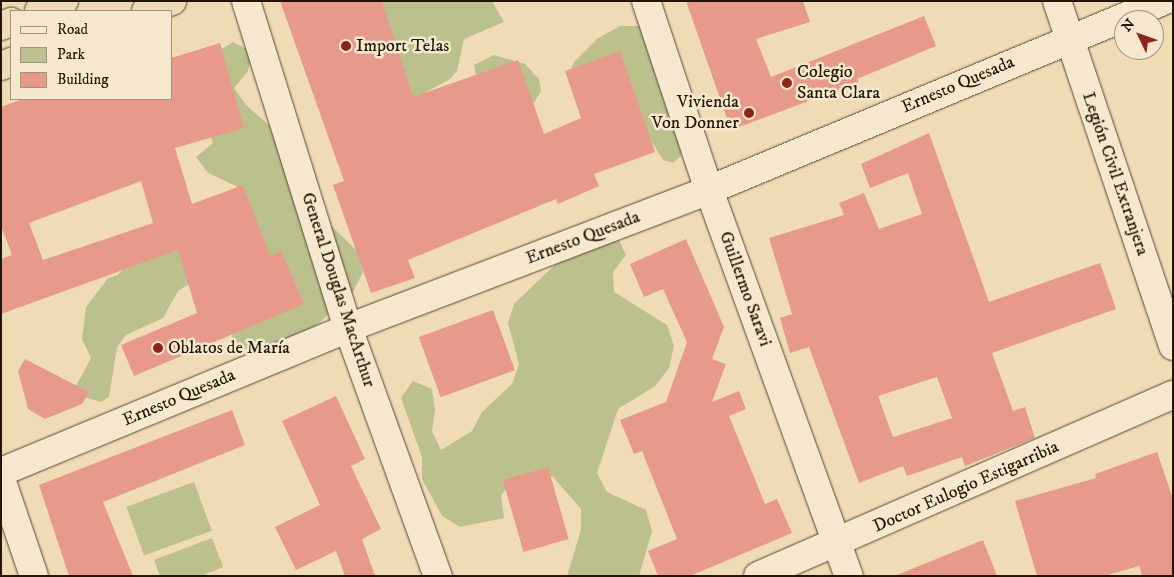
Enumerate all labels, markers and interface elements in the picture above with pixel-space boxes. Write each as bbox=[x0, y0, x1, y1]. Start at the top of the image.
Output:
legend bbox=[10, 10, 172, 100]
north arrow bbox=[1114, 10, 1164, 60]
text: N bbox=[1118, 15, 1139, 36]
text: Road bbox=[57, 20, 88, 39]
place label: Import Telas bbox=[356, 35, 449, 57]
marker: Import Telas bbox=[340, 40, 352, 52]
text: Park bbox=[57, 45, 85, 64]
street label: Ernesto Quesada bbox=[898, 52, 1018, 118]
place label: Colegio Santa Clara bbox=[797, 62, 880, 104]
text: Building bbox=[57, 70, 109, 89]
marker: Colegio Santa Clara bbox=[781, 77, 793, 89]
street label: Legión Civil Extranjera bbox=[1077, 89, 1153, 259]
place label: Vivienda Von Donner bbox=[651, 92, 739, 134]
marker: Vivienda Von Donner bbox=[743, 107, 755, 119]
street label: General Douglas MacArthur bbox=[296, 190, 380, 390]
street label: Ernesto Quesada bbox=[523, 206, 643, 270]
street label: Guillermo Saravi bbox=[714, 229, 776, 349]
place label: Oblatos de María bbox=[168, 337, 290, 359]
marker: Oblatos de María bbox=[152, 342, 164, 354]
street label: Ernesto Quesada bbox=[119, 365, 239, 431]
street label: Doctor Eulogio Estigarribia bbox=[870, 436, 1062, 538]

